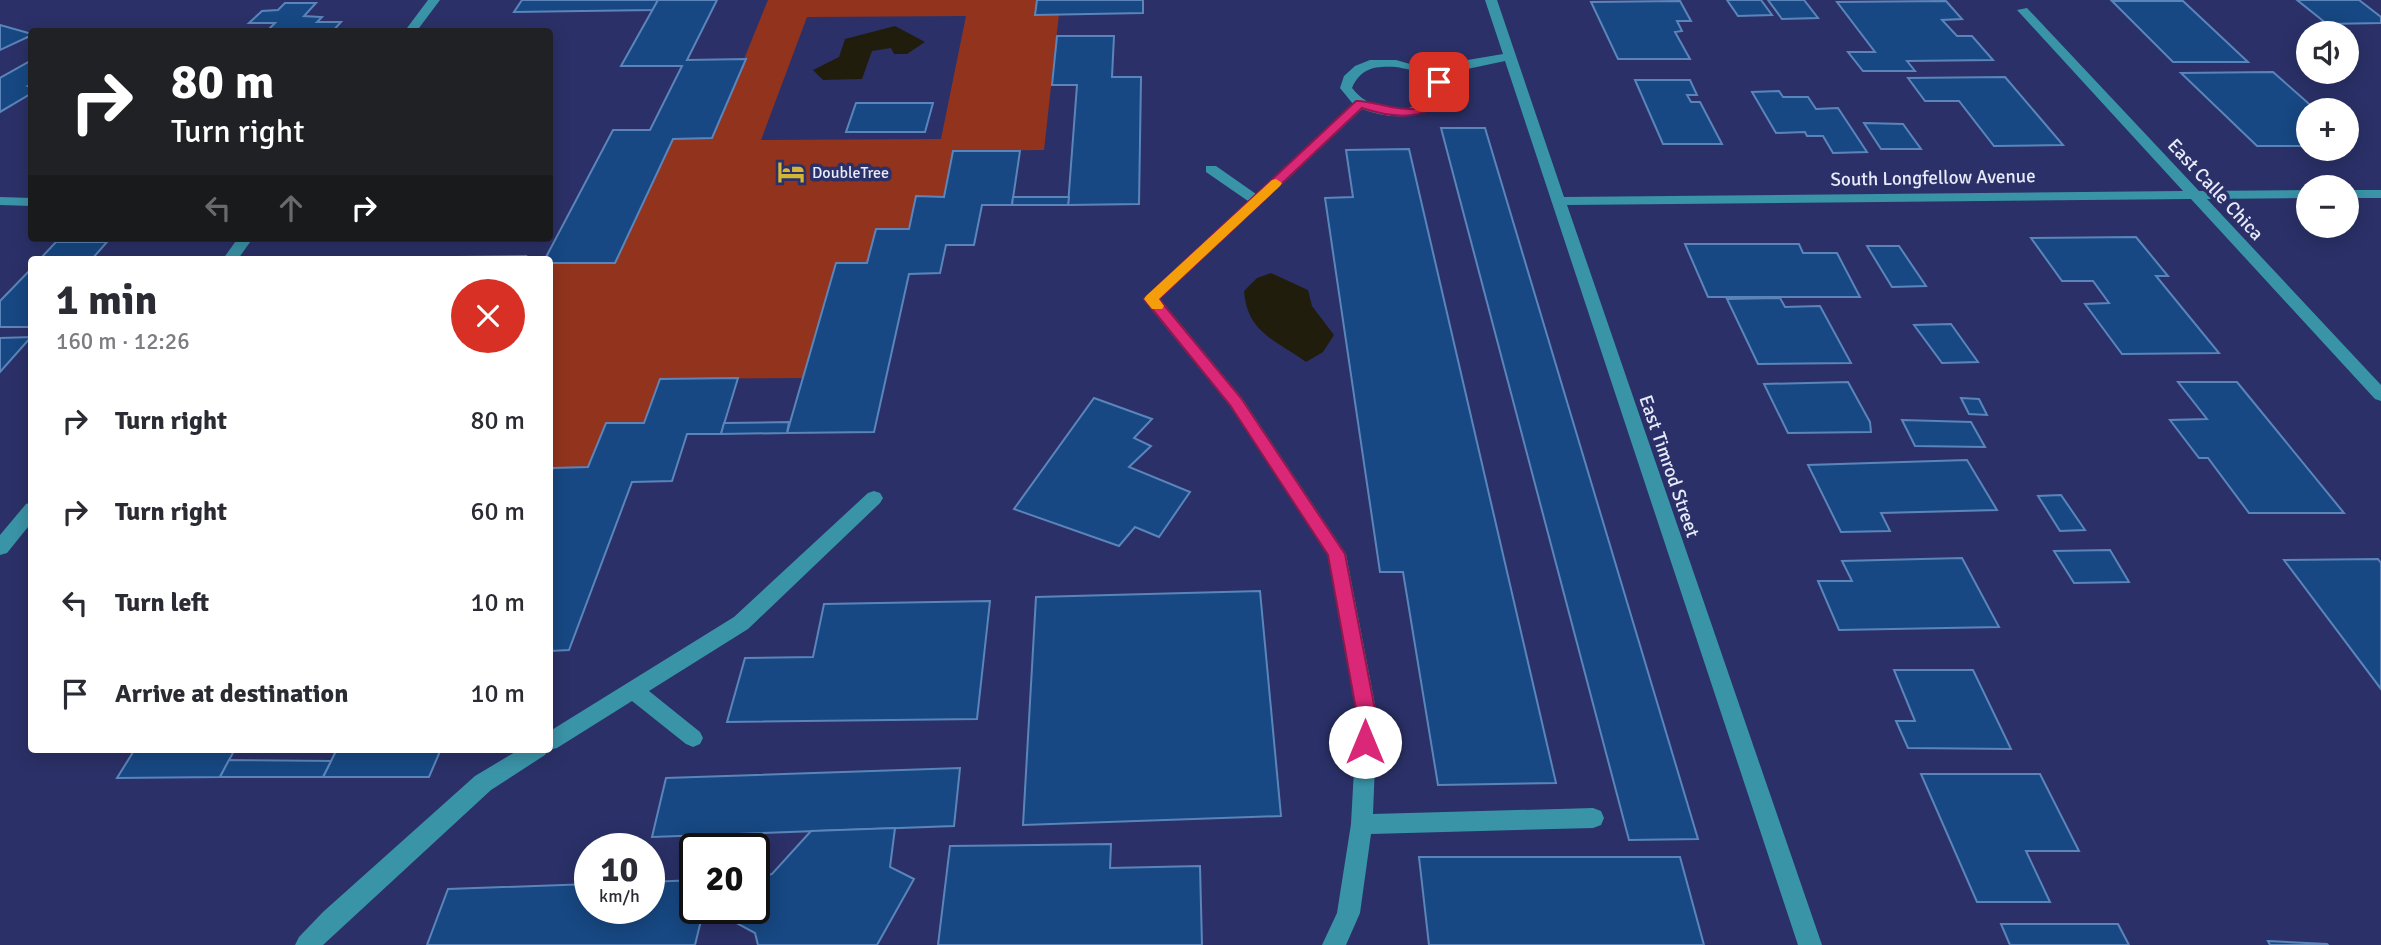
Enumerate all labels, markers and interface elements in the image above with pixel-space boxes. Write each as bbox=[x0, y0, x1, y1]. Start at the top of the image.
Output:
map controls bbox=[2296, 21, 2359, 238]
button: sound bbox=[2296, 21, 2359, 84]
text: 80 m bbox=[171, 52, 274, 112]
pin bbox=[1409, 52, 1469, 112]
icon: right bbox=[56, 56, 147, 147]
icon: arrive bbox=[1420, 63, 1458, 101]
button: + bbox=[2296, 98, 2359, 161]
text: Turn right bbox=[171, 112, 304, 151]
street label: East Calle Chica bbox=[2162, 134, 2269, 246]
hotel icon: DoubleTree bbox=[776, 157, 806, 187]
place label: DoubleTree bbox=[812, 163, 889, 183]
street label: South Longfellow Avenue bbox=[1830, 164, 2036, 192]
button: − bbox=[2296, 175, 2359, 238]
icon: left bbox=[199, 189, 237, 227]
icon: ahead bbox=[272, 189, 310, 227]
icon: right bbox=[345, 189, 383, 227]
text: 1 min bbox=[56, 275, 157, 326]
button: close bbox=[451, 279, 525, 353]
text: 160 m · 12:26 bbox=[56, 327, 190, 356]
street label: East Timrod Street bbox=[1633, 392, 1705, 541]
icon: right bbox=[56, 402, 94, 440]
text: Turn right bbox=[115, 405, 227, 437]
text: 80 m bbox=[470, 405, 525, 437]
icon: right bbox=[56, 493, 94, 531]
text: Turn right bbox=[115, 496, 227, 528]
text: 60 m bbox=[470, 496, 525, 528]
icon: left bbox=[56, 584, 94, 622]
text: Turn left bbox=[115, 587, 209, 619]
text: 10 m bbox=[470, 587, 525, 619]
icon: arrive bbox=[56, 675, 94, 713]
text: Arrive at destination bbox=[115, 678, 348, 710]
text: 10 m bbox=[470, 678, 525, 710]
position arrow bbox=[1328, 705, 1402, 779]
speed limit sign: 20 bbox=[679, 833, 770, 924]
text: 10 bbox=[601, 848, 638, 891]
text: km/h bbox=[599, 885, 640, 907]

